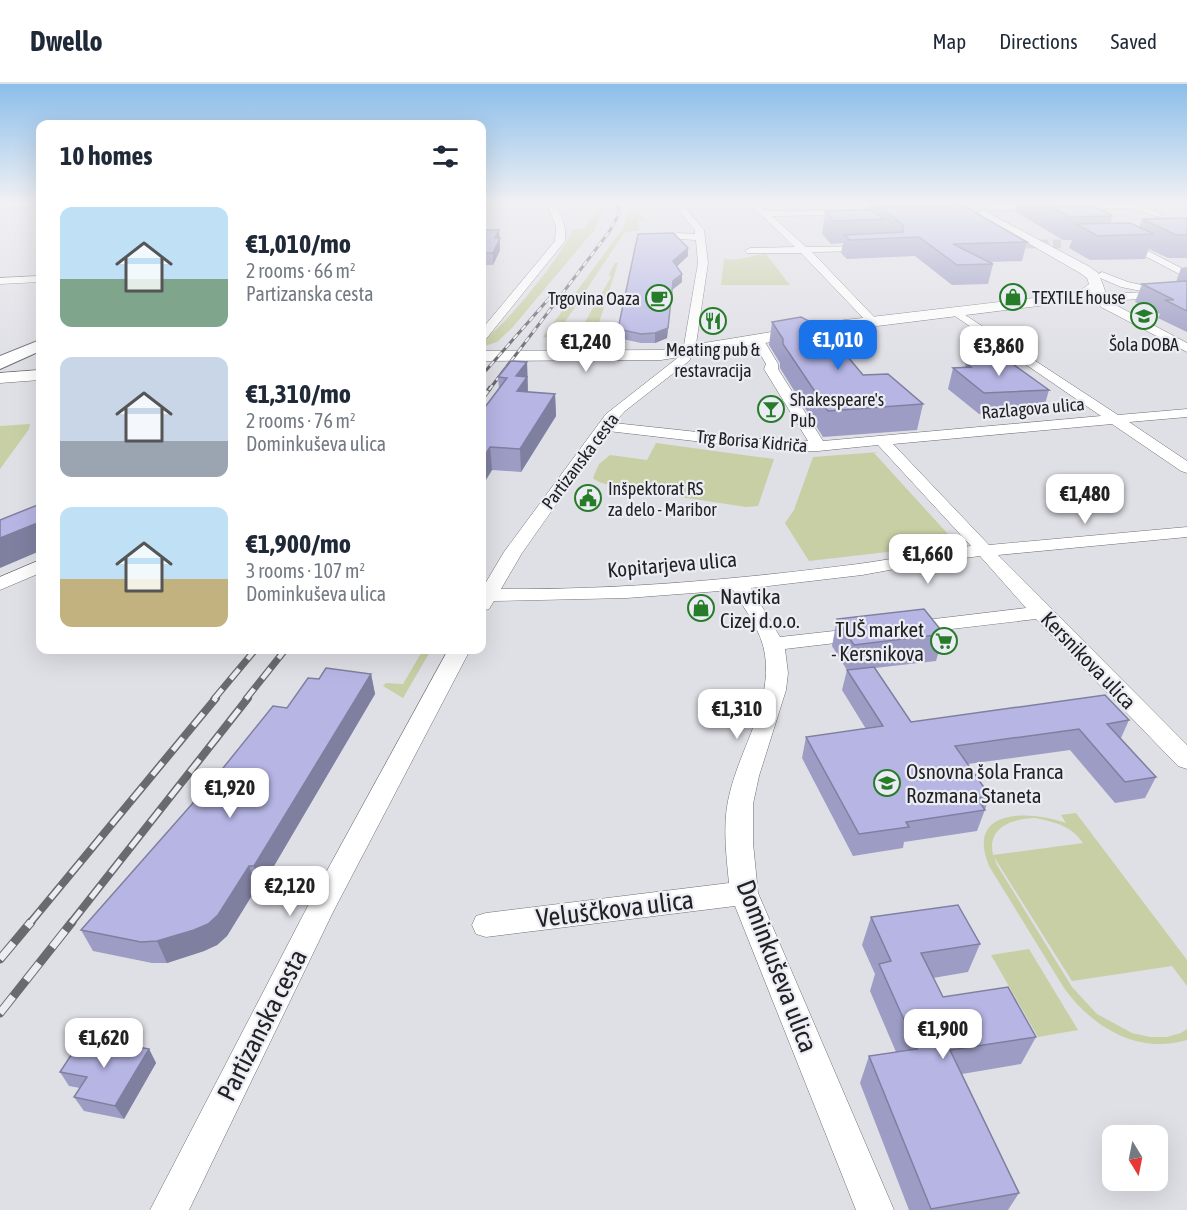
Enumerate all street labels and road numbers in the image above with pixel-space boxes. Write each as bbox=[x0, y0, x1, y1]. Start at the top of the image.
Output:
street label: Razlagova ulica bbox=[981, 393, 1085, 423]
street label: Partizanska cesta bbox=[537, 409, 623, 513]
street label: Trg Borisa Kidriča bbox=[696, 426, 808, 456]
street label: Kopitarjeva ulica bbox=[606, 546, 738, 582]
street label: Kersnikova ulica bbox=[1037, 606, 1141, 714]
street label: Dominkuševa ulica bbox=[730, 876, 824, 1056]
street label: Veluščkova ulica bbox=[535, 884, 695, 934]
street label: Partizanska cesta bbox=[211, 944, 313, 1106]

